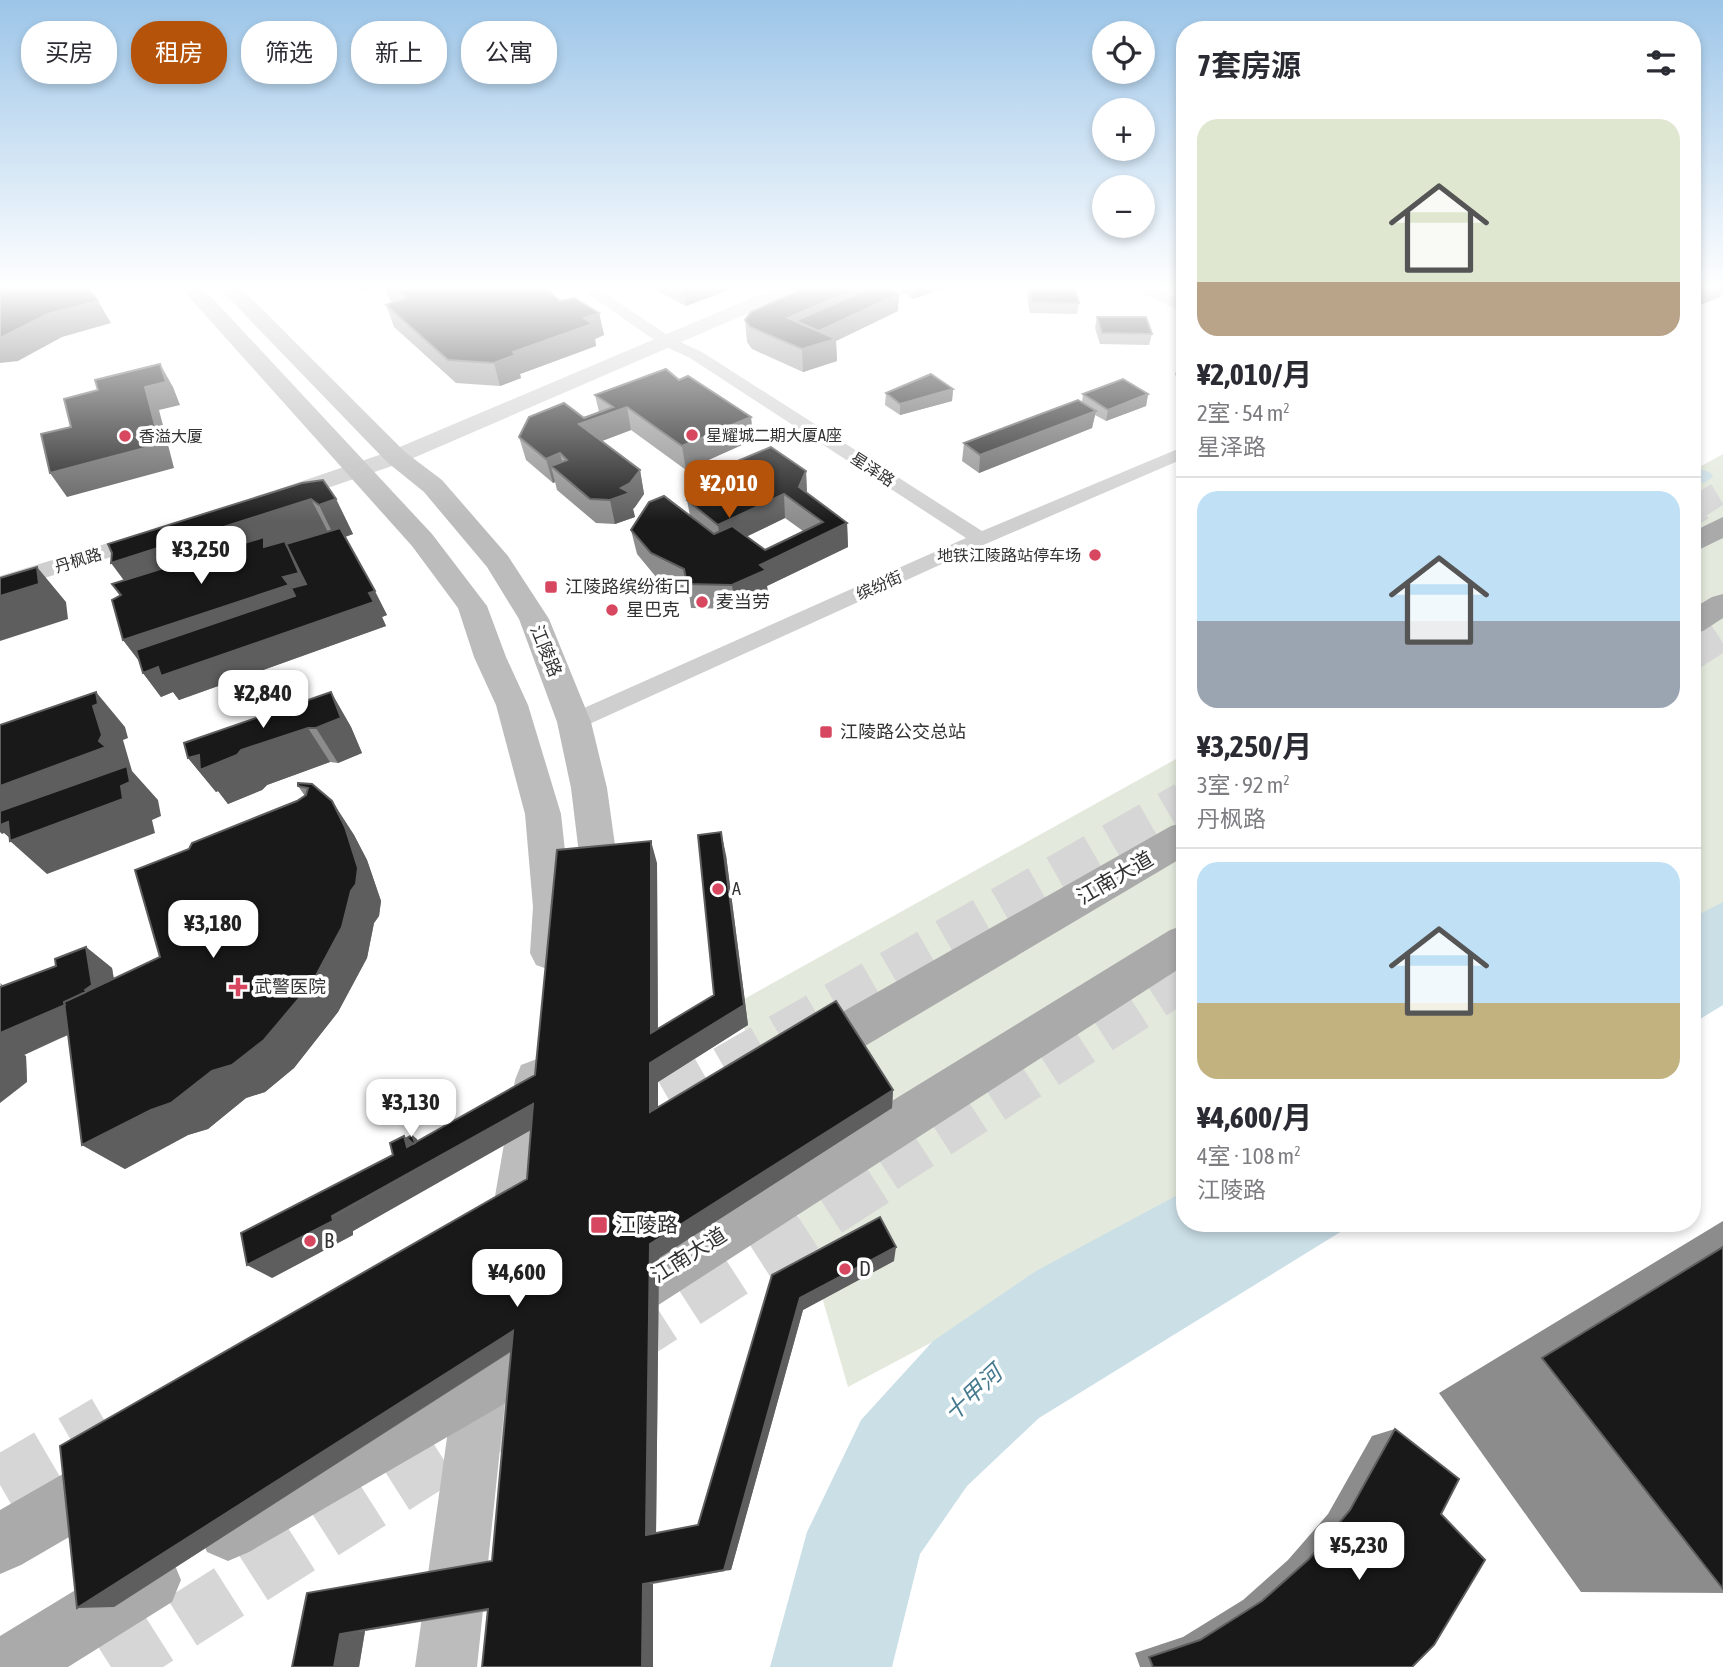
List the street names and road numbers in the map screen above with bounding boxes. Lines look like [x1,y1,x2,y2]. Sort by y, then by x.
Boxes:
street label: 星泽路 [848,448,898,490]
street label: 丹枫路 [52,544,104,576]
street label: 缤纷街 [853,567,905,603]
street label: 江陵路 [527,622,566,680]
street label: 江南大道 [1072,846,1157,909]
street label: 江南大道 [646,1222,730,1287]

